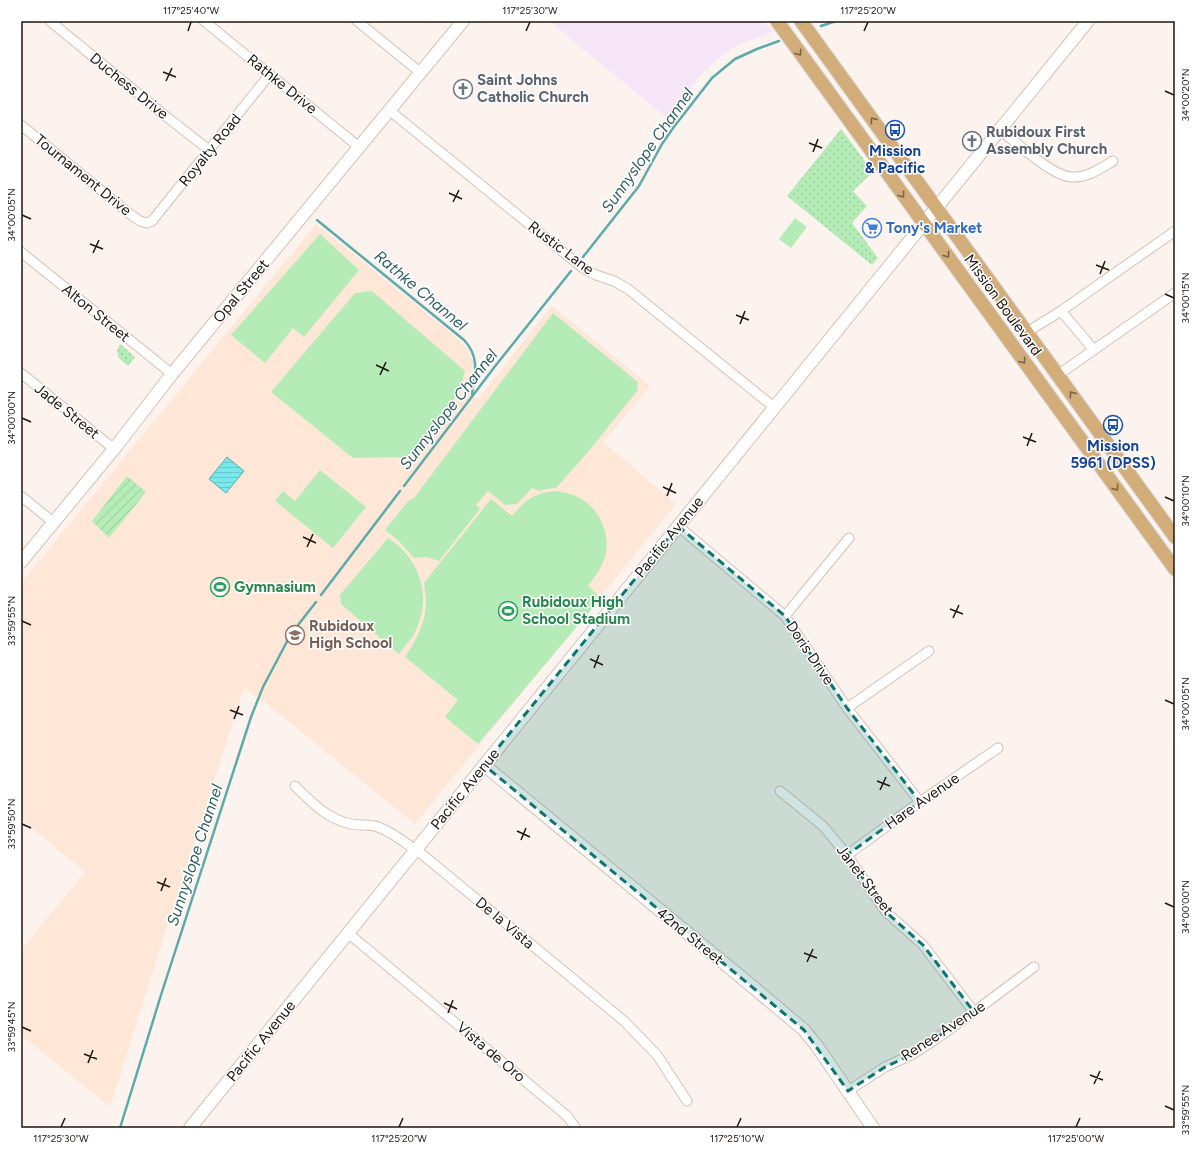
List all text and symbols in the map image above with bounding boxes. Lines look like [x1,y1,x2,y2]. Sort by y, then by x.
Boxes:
text: 117°25'40"W [163,4,219,17]
text: 117°25'30"W [502,4,558,17]
text: 117°25'20"W [840,4,896,17]
one-way arrow [795,48,802,55]
street label: Duchess Drive [86,49,172,123]
street label: Rathke Drive [243,50,321,118]
text: 34°00'20"N [1179,68,1192,122]
place label: Saint Johns Catholic Church [477,71,589,106]
church icon: Saint Johns Catholic Church [452,78,474,100]
water label: Sunnyslope Channel [597,84,698,216]
street label: Royalty Road [175,110,245,190]
one-way arrow [870,117,878,124]
bus stop icon: Mission & Pacific [884,119,906,141]
place label: Rubidoux First Assembly Church [986,123,1107,158]
church icon: Rubidoux First Assembly Church [961,130,983,152]
street label: Tournament Drive [31,131,135,219]
place label: Mission & Pacific [865,142,925,177]
text: 34°00'05"N [5,188,18,242]
one-way arrow [897,190,904,197]
street label: Rustic Lane [525,217,597,279]
supermarket icon: Tony's Market [861,217,883,239]
place label: Tony's Market [886,219,982,237]
water label: Rathke Channel [371,246,471,335]
one-way arrow [942,251,949,258]
street label: Mission Boulevard [960,251,1046,359]
street label: Opal Street [209,255,273,326]
text: 34°00'15"N [1179,273,1192,323]
street label: Alton Street [59,280,134,346]
water label: Sunnyslope Channel [396,345,502,473]
one-way arrow [1018,356,1025,363]
street label: Jade Street [31,379,103,443]
text: 34°00'00"N [5,391,18,445]
one-way arrow [1070,392,1077,399]
bus stop icon: Mission 5961 (DPSS) [1102,414,1124,436]
place label: Mission 5961 (DPSS) [1070,437,1156,472]
text: 34°00'10"N [1179,475,1192,527]
one-way arrow [1111,484,1118,491]
street label: Pacific Avenue [631,493,707,581]
sports icon: Gymnasium [209,576,231,598]
place label: Gymnasium [234,578,316,596]
place label: Rubidoux High School Stadium [522,593,630,628]
text: 33°59'55"N [5,596,18,646]
sports icon: Rubidoux High School Stadium [497,600,519,622]
place label: Rubidoux High School [309,617,392,652]
street label: Doris Drive [782,618,838,688]
school or university icon: Rubidoux High School [284,624,306,646]
text: 34°00'05"N [1179,677,1192,731]
street label: Pacific Avenue [427,745,503,833]
street label: Hare Avenue [881,769,963,833]
water label: Sunnyslope Channel [163,782,226,928]
text: 33°59'50"N [5,798,18,850]
street label: Janet Street [833,841,897,919]
text: 34°00'00"N [1179,880,1192,934]
street label: De la Vista [472,893,538,953]
street label: 42nd Street [653,904,727,969]
street label: Pacific Avenue [223,997,299,1085]
street label: Renee Avenue [898,997,988,1065]
text: 33°59'45"N [5,1002,18,1052]
street label: Vista de Oro [453,1018,529,1086]
text: 33°59'55"N [1179,1085,1192,1135]
text: 117°25'30"W [33,1132,89,1145]
text: 117°25'20"W [371,1132,427,1145]
text: 117°25'10"W [710,1132,764,1145]
text: 117°25'00"W [1048,1132,1105,1145]

